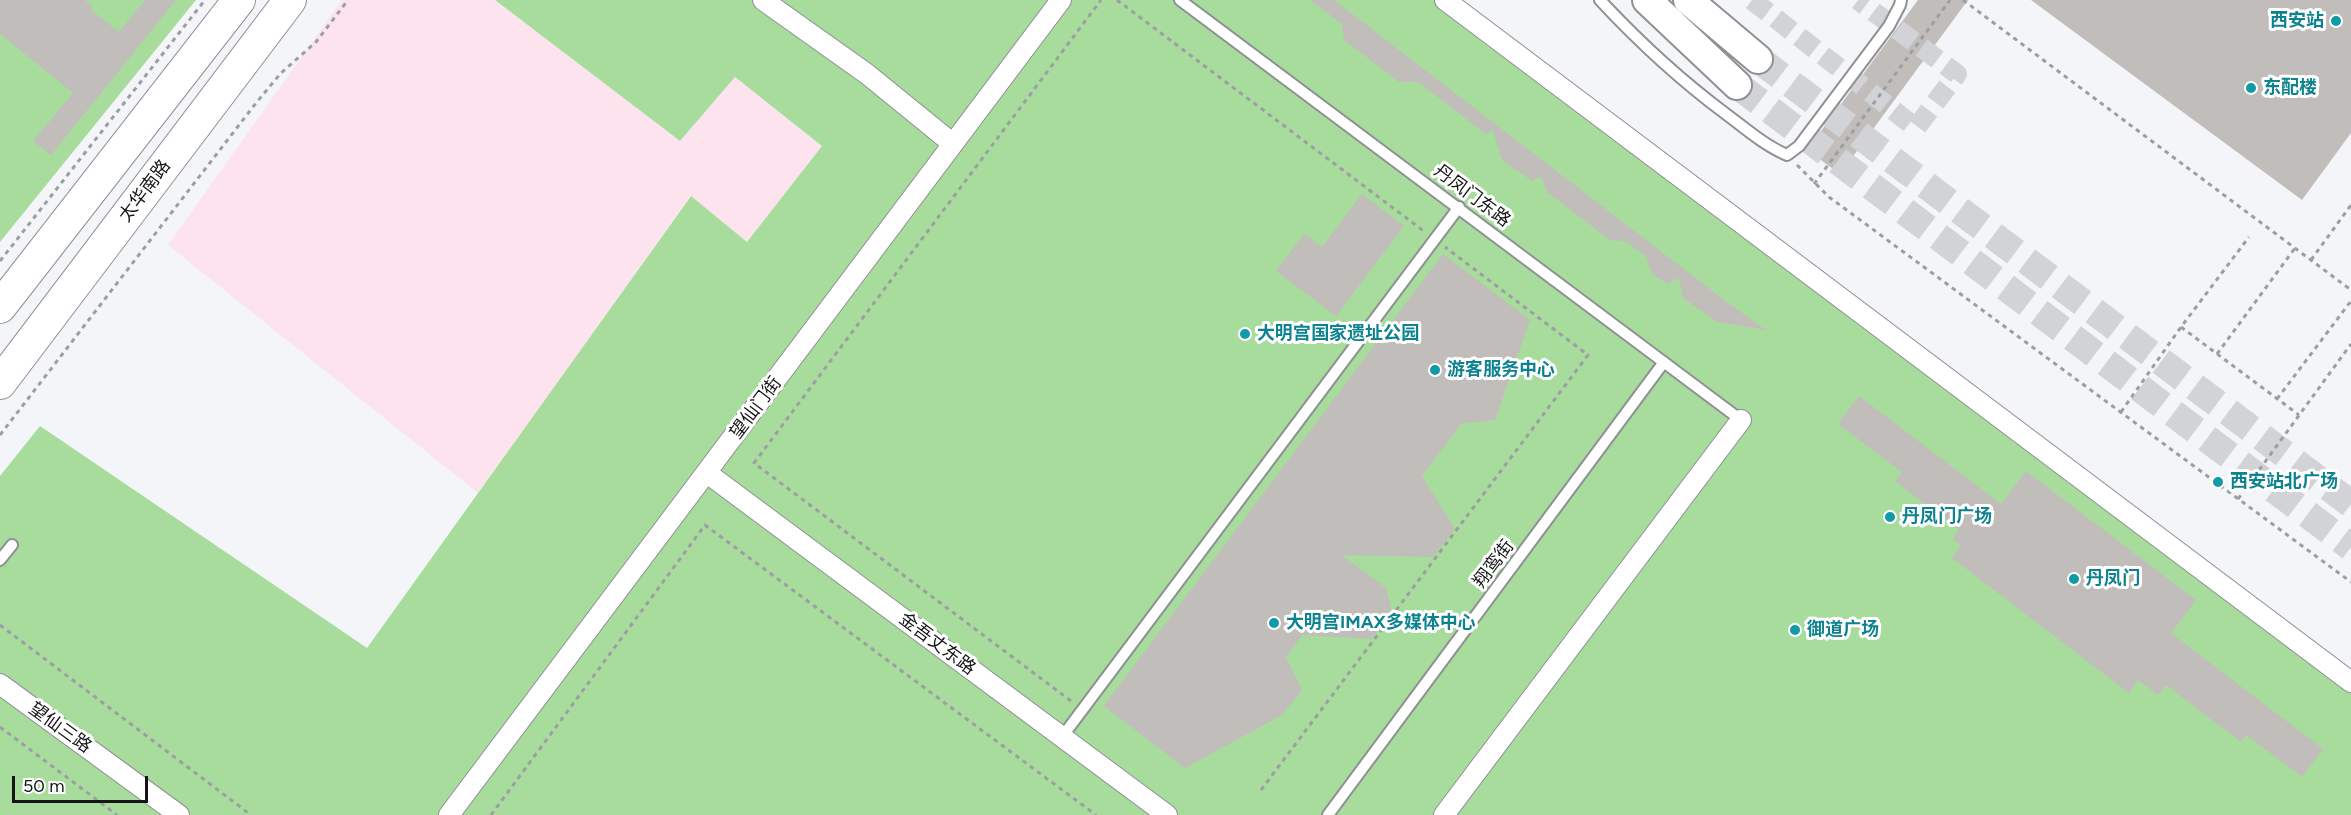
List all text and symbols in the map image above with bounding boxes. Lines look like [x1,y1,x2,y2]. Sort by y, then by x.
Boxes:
place label: 西安站 [2270,10,2324,32]
marker: 西安站 [2329,14,2343,28]
place label: 东配楼 [2263,77,2317,99]
marker: 东配楼 [2244,81,2258,95]
street label: 太华南路 [115,156,175,226]
street label: 丹凤门东路 [1430,160,1514,232]
place label: 大明宫国家遗址公园 [1257,323,1419,345]
marker: 大明宫国家遗址公园 [1238,327,1252,341]
place label: 游客服务中心 [1447,359,1555,381]
marker: 游客服务中心 [1428,363,1442,377]
street label: 望仙门街 [726,373,786,443]
place label: 西安站北广场 [2230,471,2338,493]
marker: 西安站北广场 [2211,475,2225,489]
place label: 丹凤门广场 [1902,506,1992,528]
marker: 丹凤门广场 [1883,510,1897,524]
street label: 翔鸾街 [1469,536,1519,592]
place label: 丹凤门 [2086,568,2140,590]
marker: 丹凤门 [2067,572,2081,586]
street label: 金吾丈东路 [895,608,979,680]
place label: 大明宫IMAX多媒体中心 [1286,612,1476,634]
marker: 大明宫IMAX多媒体中心 [1267,616,1281,630]
place label: 御道广场 [1807,619,1879,641]
marker: 御道广场 [1788,623,1802,637]
street label: 望仙三路 [25,698,95,758]
scale bar [15,764,152,802]
text: 50 m [23,775,65,797]

